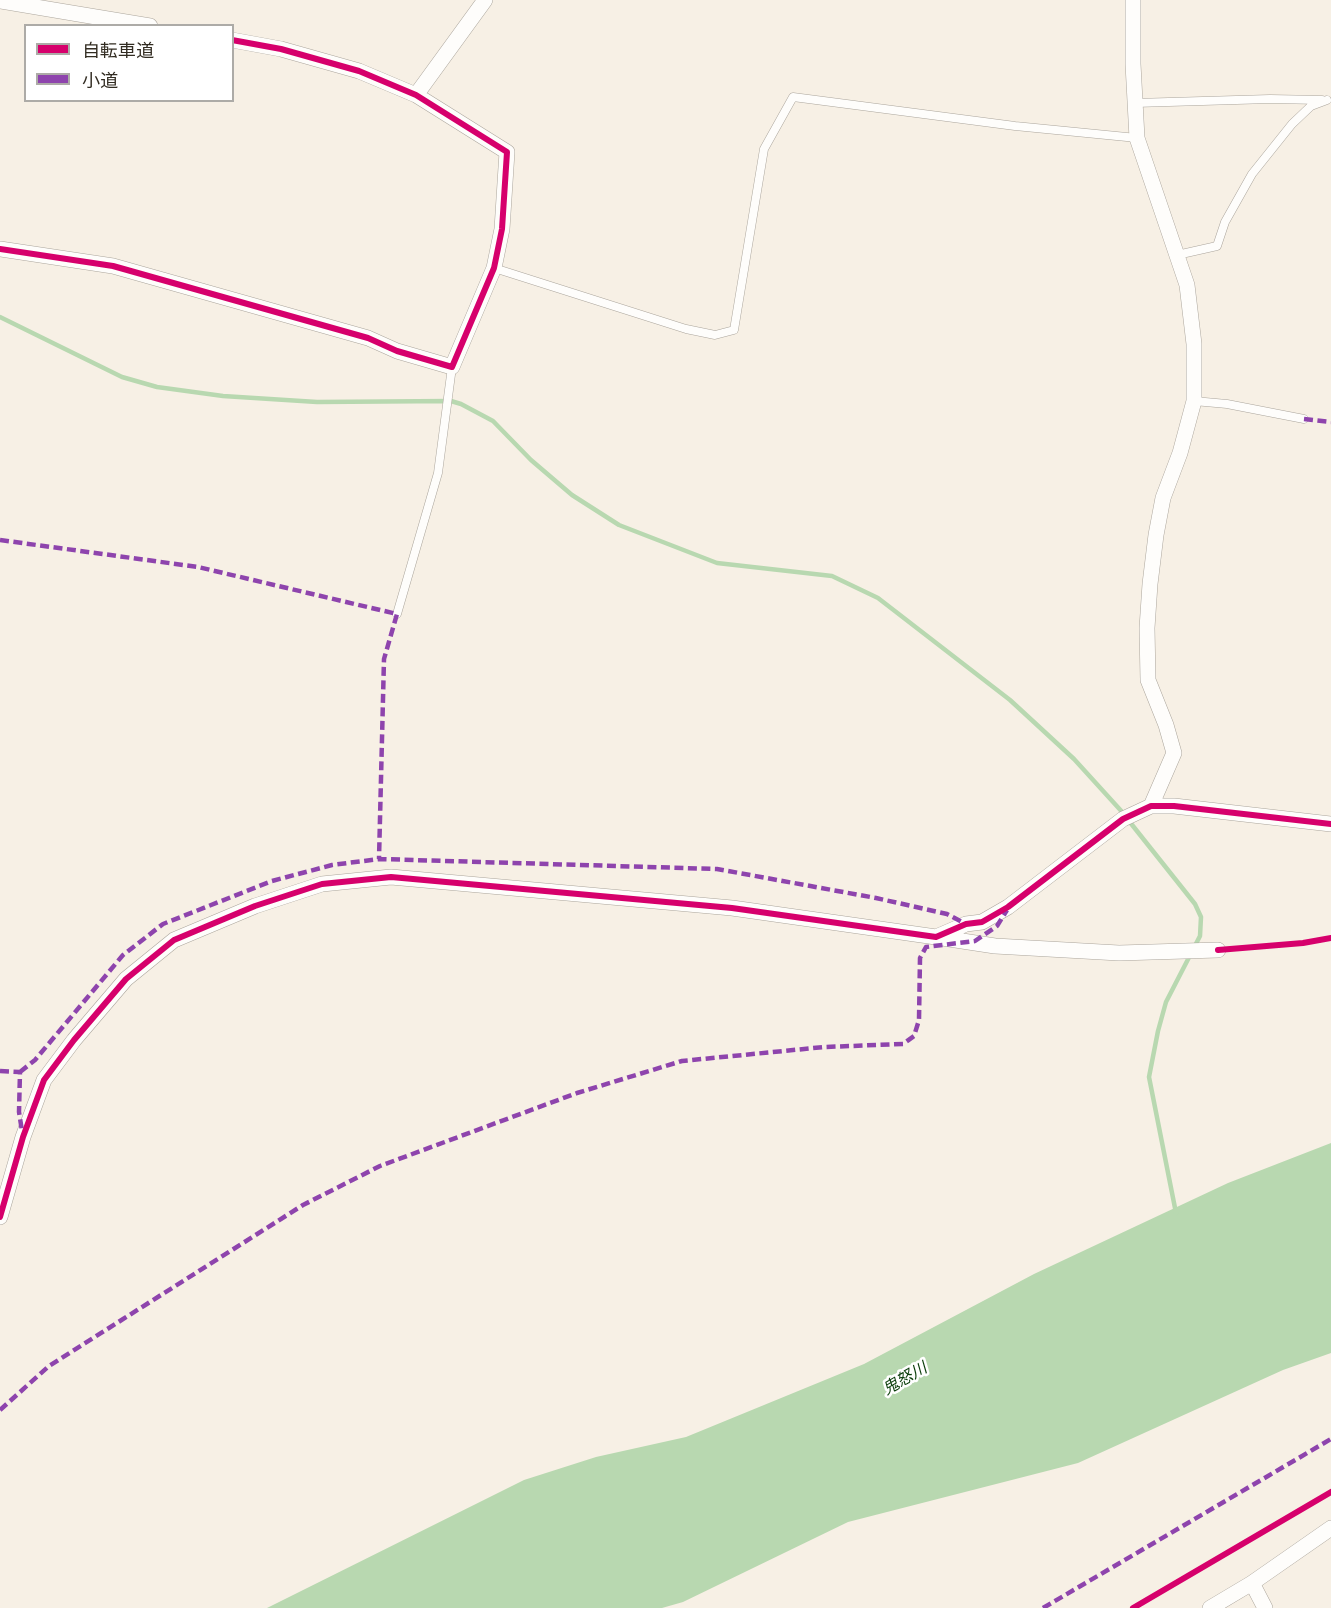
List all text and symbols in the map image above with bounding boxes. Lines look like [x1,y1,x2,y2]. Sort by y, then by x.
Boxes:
legend [24,24,234,102]
text: 自転車道 [82,39,154,62]
text: 小道 [82,69,118,92]
water label: 鬼怒川 [879,1359,931,1399]

